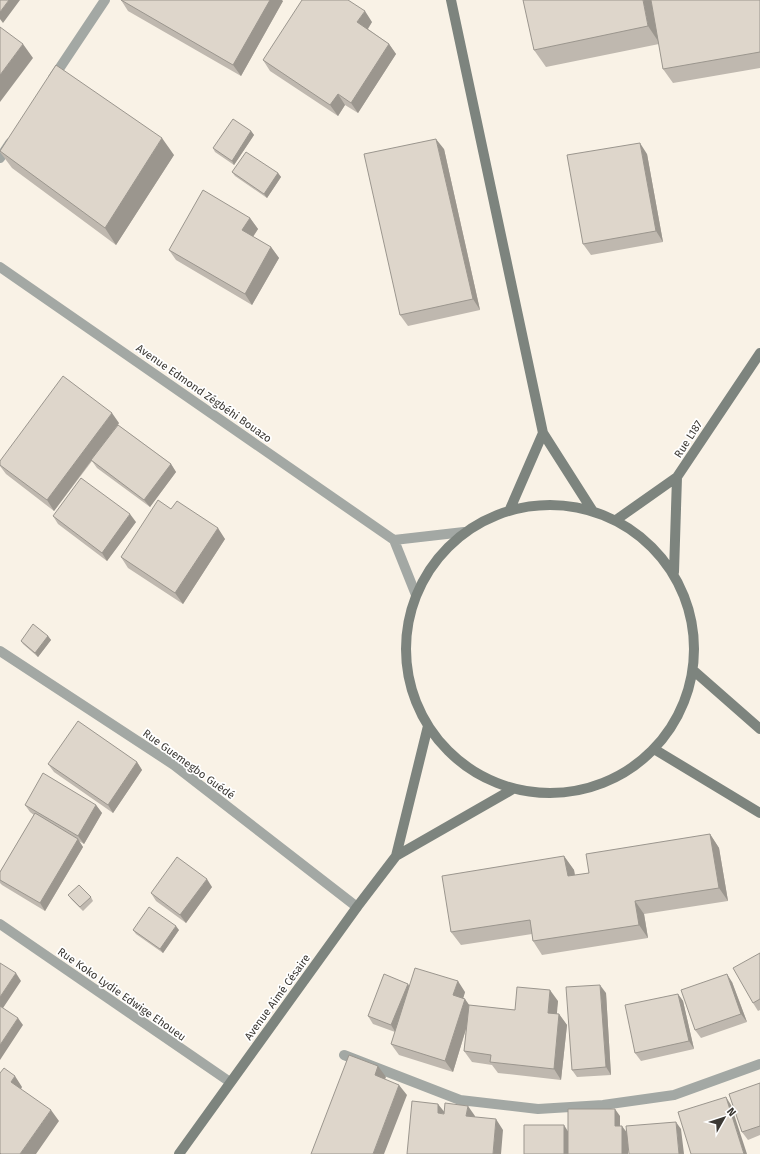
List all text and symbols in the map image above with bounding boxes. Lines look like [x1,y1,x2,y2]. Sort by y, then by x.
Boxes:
street label: Avenue Edmond Zégbéhi Bouazo [133,342,274,445]
street label: Rue L187 [672,418,705,460]
street label: Rue Guemegbo Guédé [140,727,237,802]
street label: Rue Koko Lydie Edwige Ehoueu [55,945,188,1044]
street label: Avenue Aimé Césaire [242,952,313,1043]
north arrow [704,1098,744,1138]
text: N [724,1105,739,1119]

